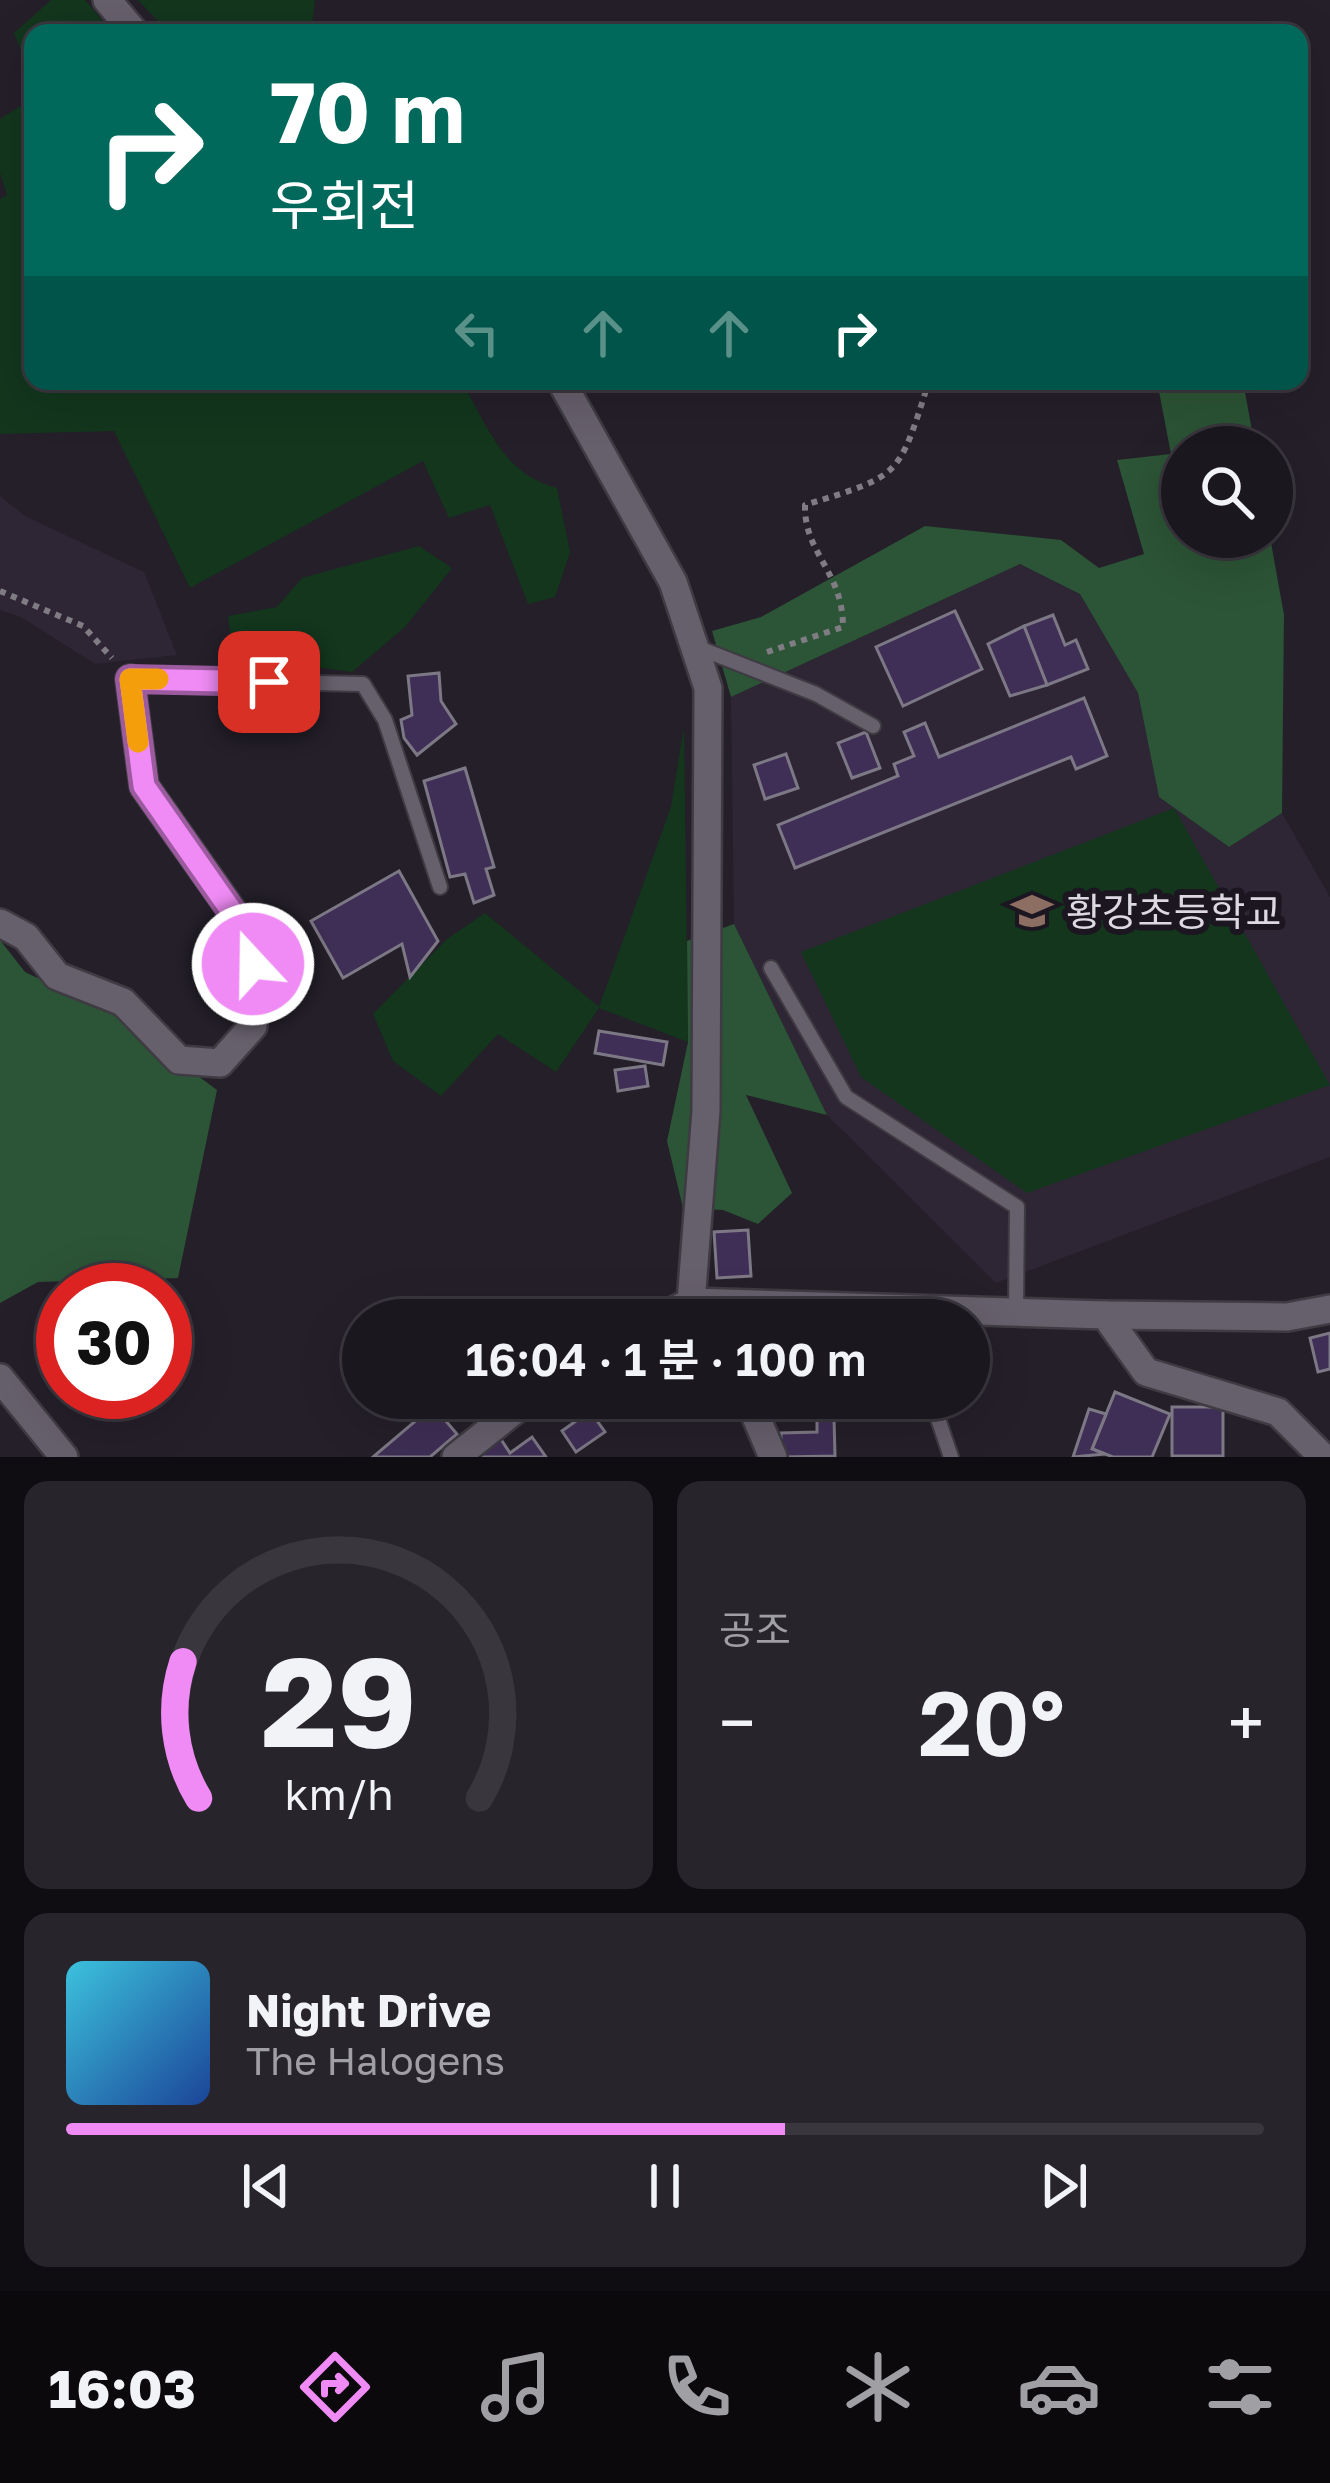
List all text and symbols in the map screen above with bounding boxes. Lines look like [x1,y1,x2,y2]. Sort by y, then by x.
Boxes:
text: 70 m [270,61,465,161]
icon: right [72,72,228,228]
text: 우회전 [270,172,419,237]
icon: left [444,300,510,366]
icon: ahead [570,300,636,366]
icon: ahead [696,300,762,366]
icon: right [822,300,888,366]
map controls [1161,426,1293,558]
button: search [1161,426,1293,558]
pin [218,631,320,733]
icon: arrive [236,649,302,715]
school or university icon: 황강초등학교 [1009,888,1055,934]
place label: 황강초등학교 [1066,888,1281,935]
position arrow [190,901,316,1027]
speed limit sign: 30 [36,1263,192,1419]
text: 16:04 · 1 분 · 100 m [466,1332,866,1386]
text: 공조 [719,1606,791,1653]
text: 29 [261,1625,416,1774]
text: 20° [918,1668,1065,1776]
text: − [719,1682,755,1762]
text: + [1228,1682,1264,1762]
text: km/h [284,1768,393,1819]
text: Night Drive [246,1983,491,2037]
text: The Halogens [246,2037,505,2084]
icon: previous [233,2153,299,2219]
icon: pause [632,2153,698,2219]
icon: next [1031,2153,1097,2219]
icon: directions [293,2345,377,2429]
icon: music [474,2345,558,2429]
icon: phone [655,2345,739,2429]
icon: climate [836,2345,920,2429]
icon: car [1017,2345,1101,2429]
icon: filters [1198,2345,1282,2429]
text: 16:03 [48,2355,196,2420]

